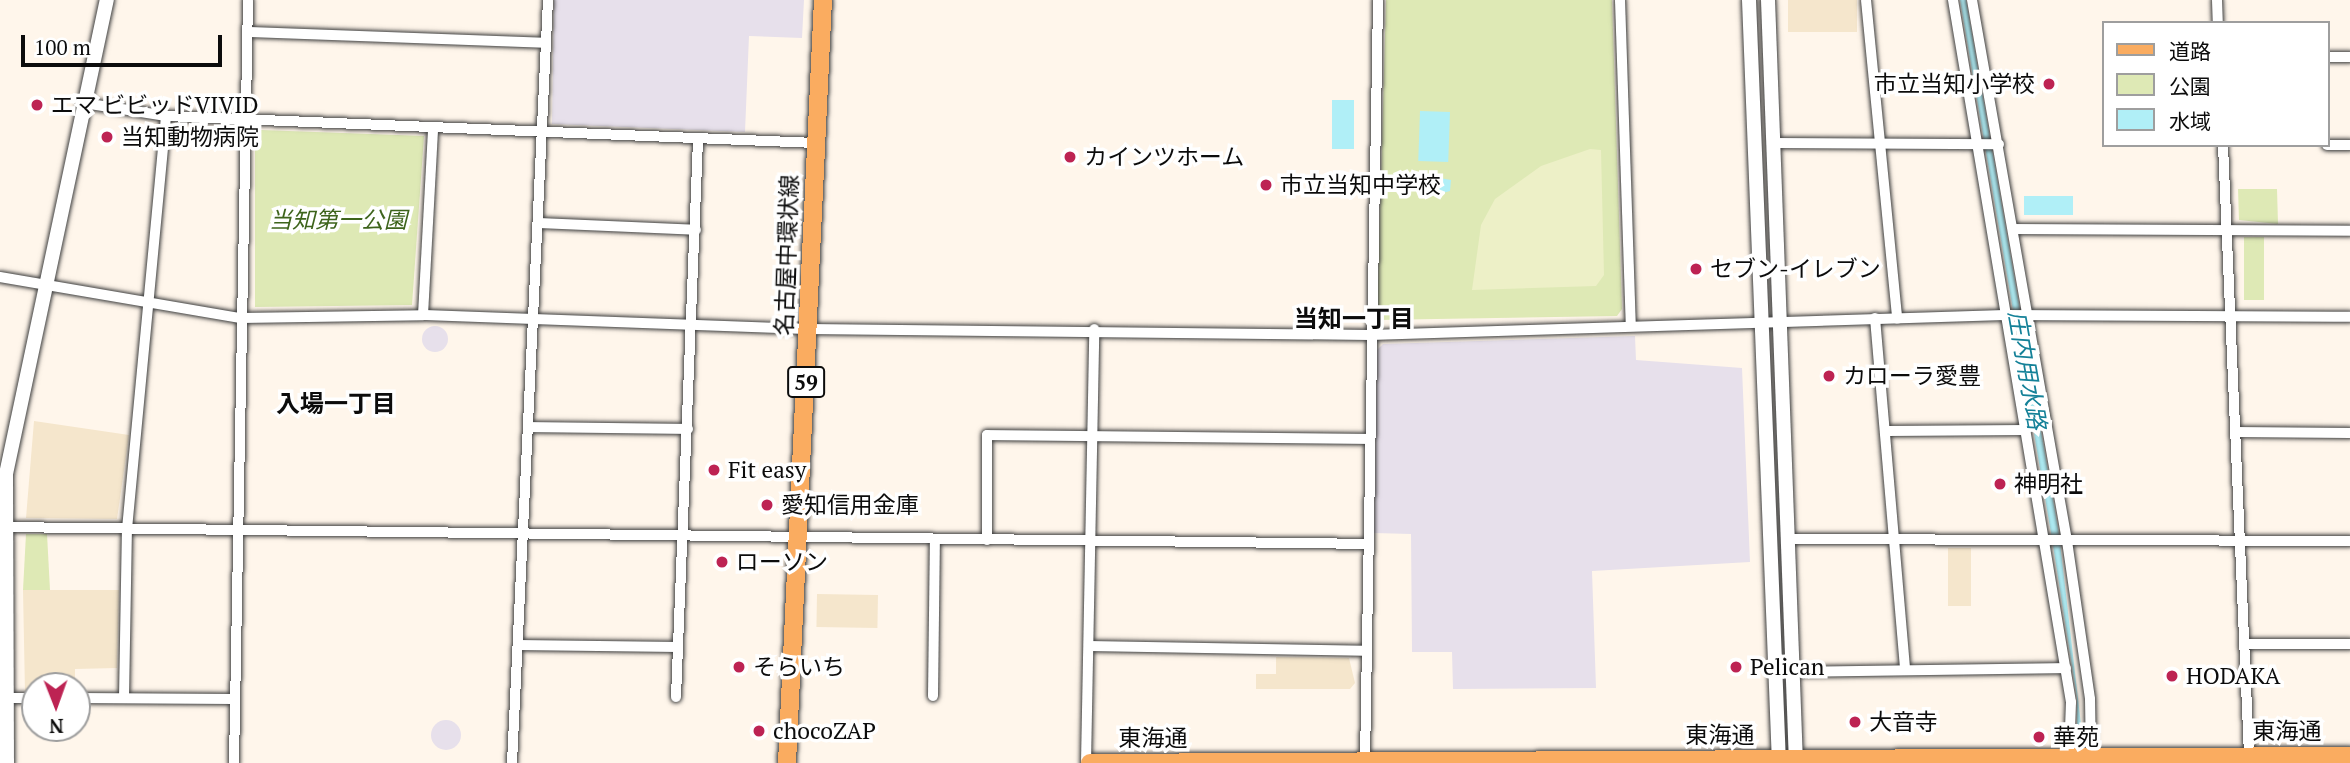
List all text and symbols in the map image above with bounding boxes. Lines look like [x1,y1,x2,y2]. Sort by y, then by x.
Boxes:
scale bar [24,21,226,65]
legend [2102,21,2329,147]
text: 100 m [34,33,91,61]
text: 道路 [2169,37,2211,65]
place label: 市立当知小学校 [1874,70,2035,98]
text: 公園 [2169,72,2211,100]
marker: 市立当知小学校 [2041,76,2057,92]
place label: エマ ビビッドVIVID [51,91,259,119]
marker: エマ ビビッドVIVID [29,97,45,113]
text: 水域 [2169,107,2211,135]
place label: 当知動物病院 [121,123,259,151]
marker: 当知動物病院 [99,129,115,145]
place label: カインツホーム [1084,143,1245,171]
marker: カインツホーム [1062,149,1078,165]
place label: 市立当知中学校 [1280,171,1441,199]
street label: 名古屋中環状線 [770,174,804,336]
marker: 市立当知中学校 [1258,177,1274,193]
park label: 当知第一公園 [269,206,407,234]
place label: セブン-イレブン [1710,255,1881,283]
marker: セブン-イレブン [1688,261,1704,277]
district label: 当知一丁目 [1294,305,1414,333]
water label: 庄内用水路 [2002,308,2052,432]
place label: カローラ愛豊 [1843,362,1981,390]
road number: 59 [787,364,825,400]
marker: カローラ愛豊 [1821,368,1837,384]
district label: 入場一丁目 [276,390,396,418]
place label: Fit easy [728,456,806,484]
marker: Fit easy [706,462,722,478]
place label: 神明社 [2014,470,2083,498]
marker: 神明社 [1992,476,2008,492]
place label: 愛知信用金庫 [781,491,919,519]
marker: 愛知信用金庫 [759,497,775,513]
place label: ローソン [736,548,828,576]
marker: ローソン [714,554,730,570]
place label: そらいち [753,653,845,681]
place label: Pelican [1750,653,1824,681]
marker: そらいち [731,659,747,675]
marker: Pelican [1728,659,1744,675]
place label: HODAKA [2186,662,2281,690]
marker: HODAKA [2164,668,2180,684]
north arrow [21,672,91,742]
place label: 大音寺 [1869,708,1938,736]
text: N [49,714,64,739]
marker: 大音寺 [1847,714,1863,730]
place label: chocoZAP [773,717,876,745]
street label: 東海通 [2253,717,2321,745]
street label: 東海通 [1686,721,1754,749]
marker: chocoZAP [751,723,767,739]
place label: 華苑 [2053,723,2099,751]
street label: 東海通 [1119,724,1187,752]
marker: 華苑 [2031,729,2047,745]

